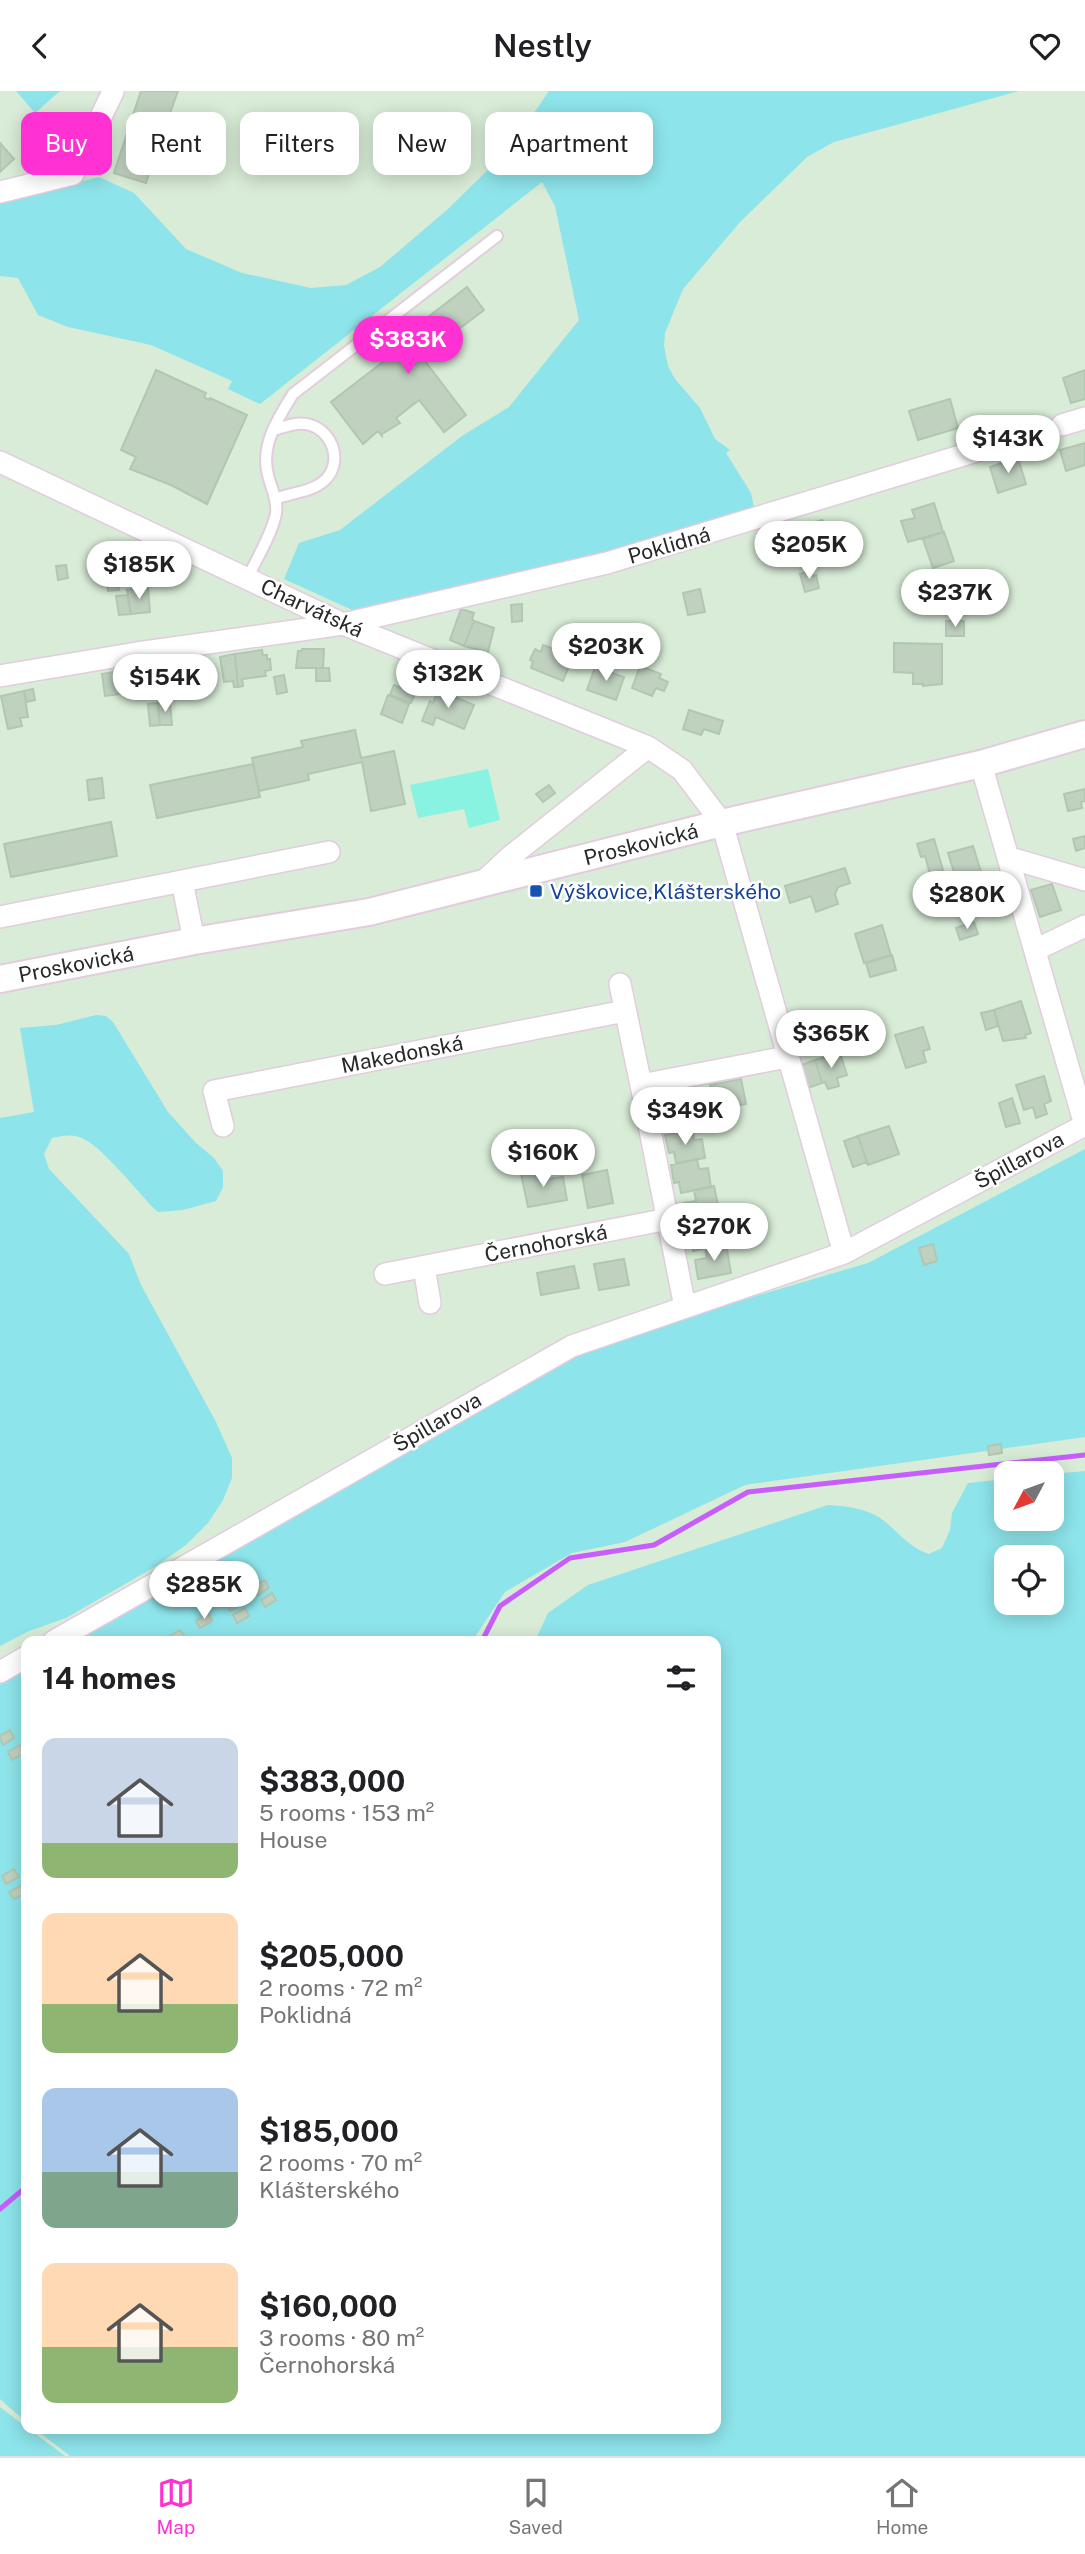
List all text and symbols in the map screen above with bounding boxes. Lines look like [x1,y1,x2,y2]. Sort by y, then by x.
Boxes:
icon: back [21,27,59,65]
text: Nestly [493,27,592,64]
icon: heart [1026,27,1064,65]
chip: Buy [21,112,112,175]
chip: Rent [126,112,226,175]
chip: Filters [240,112,359,175]
chip: New [373,112,471,175]
chip: Apartment [485,112,653,175]
pin: $383K [359,317,457,376]
text: $383K [369,325,447,352]
pin: $143K [959,415,1057,475]
text: $143K [972,424,1044,451]
street label: Poklidná [625,521,713,569]
pin: $205K [760,521,858,581]
text: $205K [770,530,848,557]
pin: $185K [90,541,188,601]
text: $185K [103,550,175,577]
pin: $237K [906,569,1004,629]
street label: Charvátská [257,573,367,643]
text: $237K [917,578,993,605]
pin: $203K [557,623,655,683]
text: $203K [568,632,644,659]
pin: $132K [399,651,497,710]
pin: $154K [116,655,214,714]
text: $132K [412,659,484,686]
text: $154K [129,663,201,690]
street label: Proskovická [581,818,701,870]
pin: $280K [918,871,1016,931]
place label: Výškovice,Klášterského [550,879,781,904]
text: $280K [929,880,1005,907]
marker: Výškovice,Klášterského [528,883,544,899]
street label: Proskovická [16,941,136,987]
pin: $365K [782,1011,880,1070]
text: $365K [792,1019,870,1046]
street label: Makedonská [339,1030,465,1078]
pin: $349K [636,1087,734,1147]
text: $349K [646,1096,724,1123]
street label: Špillarova [970,1126,1068,1194]
pin: $160K [494,1129,592,1189]
text: $160K [507,1138,579,1165]
pin: $270K [665,1203,763,1263]
text: $270K [676,1212,752,1239]
street label: Černohorská [483,1219,609,1267]
street label: Špillarova [389,1387,485,1457]
north arrow [994,1461,1064,1531]
map controls [994,1461,1064,1615]
button: locate [994,1545,1064,1615]
pin: $285K [155,1561,253,1621]
text: $285K [165,1570,243,1597]
icon: filters [662,1659,700,1697]
text: 14 homes [42,1660,176,1696]
text: $383,000 [259,1763,405,1799]
icon: home [98,1766,182,1850]
text: 5 rooms · 153 m² [259,1799,434,1826]
text: House [259,1826,327,1853]
text: $205,000 [259,1938,404,1974]
icon: home [98,1941,182,2025]
text: 2 rooms · 72 m² [259,1974,422,2001]
text: Poklidná [259,2001,352,2028]
text: $185,000 [259,2113,399,2149]
icon: home [98,2116,182,2200]
text: 2 rooms · 70 m² [259,2149,422,2176]
text: Klášterského [259,2176,399,2203]
text: $160,000 [259,2288,397,2324]
icon: home [98,2291,182,2375]
text: 3 rooms · 80 m² [259,2324,424,2351]
text: Černohorská [259,2351,395,2378]
tab: Map [157,2474,195,2538]
tab: Saved [508,2474,563,2538]
tab: Home [876,2474,928,2538]

